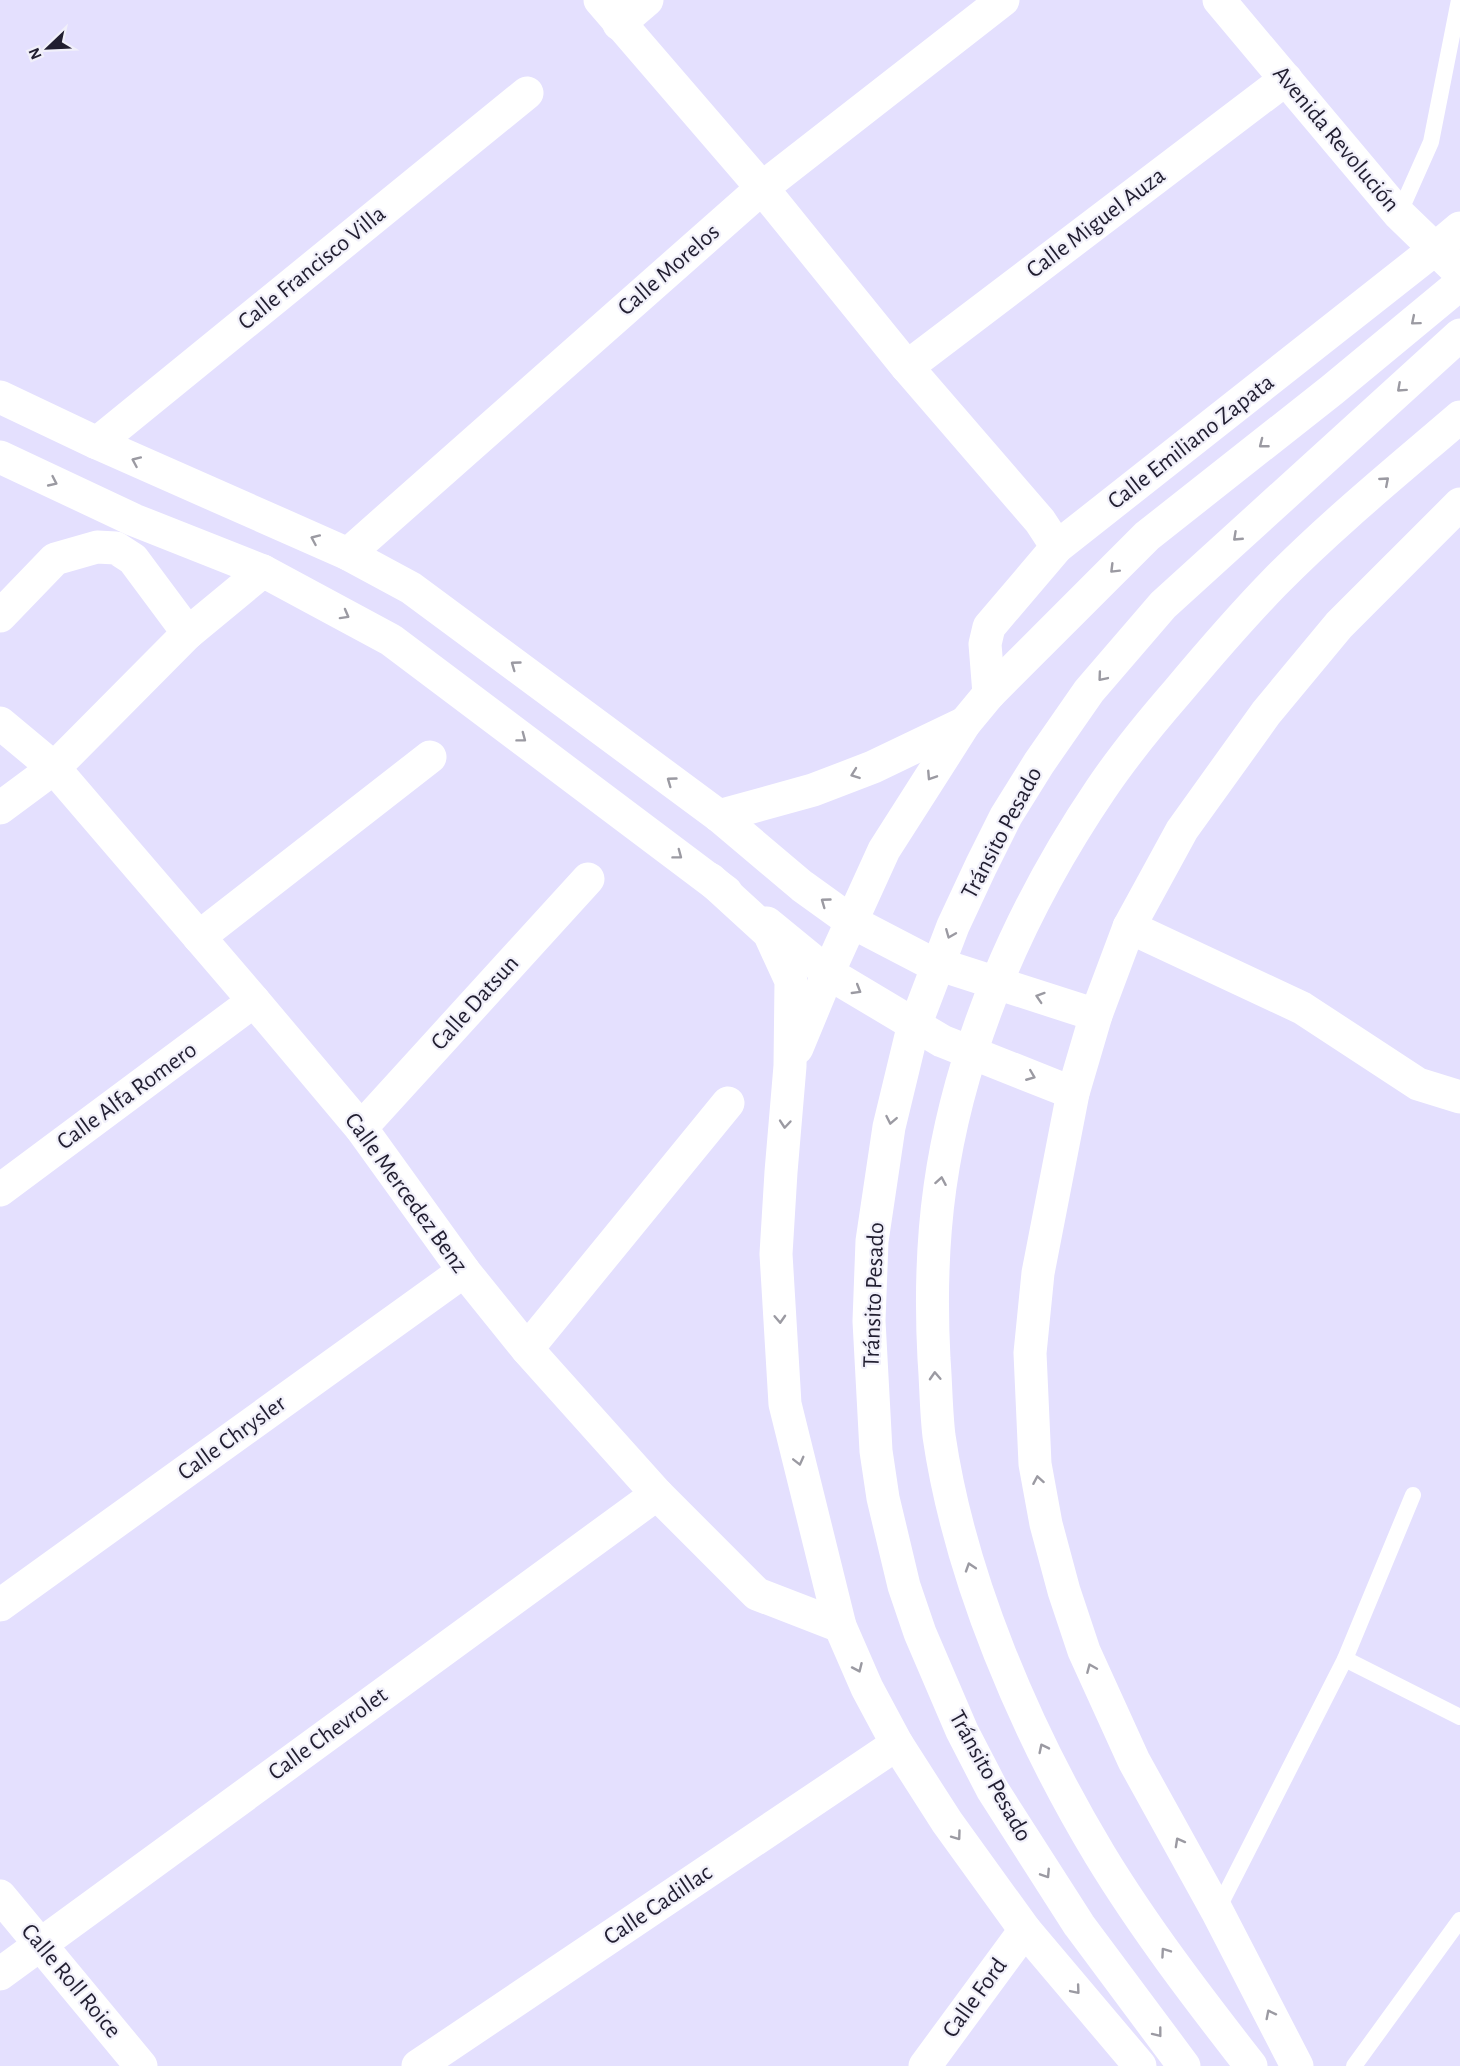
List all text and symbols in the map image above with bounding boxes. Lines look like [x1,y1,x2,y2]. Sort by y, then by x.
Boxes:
north arrow [18,18,78,78]
text: N [26,45,45,62]
street label: Avenida Revolución [1268,61,1404,217]
street label: Calle Miguel Auza [1022,163,1170,283]
street label: Calle Francisco Villa [234,201,390,335]
street label: Calle Morelos [614,220,724,320]
one-way arrow [1411,314,1422,325]
street label: Calle Emiliano Zapata [1104,370,1278,514]
one-way arrow [1397,381,1408,392]
one-way arrow [1259,436,1270,447]
one-way arrow [132,456,143,468]
one-way arrow [46,474,57,486]
one-way arrow [1379,477,1389,488]
one-way arrow [1233,530,1243,541]
one-way arrow [310,535,321,547]
one-way arrow [1110,562,1121,572]
one-way arrow [339,608,349,619]
one-way arrow [510,661,521,672]
one-way arrow [1098,670,1109,681]
one-way arrow [515,731,526,742]
street label: Tránsito Pesado [957,763,1047,903]
one-way arrow [850,767,861,780]
one-way arrow [927,770,938,781]
one-way arrow [667,777,678,788]
one-way arrow [671,848,682,859]
one-way arrow [821,899,832,910]
one-way arrow [945,928,957,939]
street label: Calle Datsun [427,951,523,1055]
one-way arrow [851,983,861,995]
one-way arrow [1035,992,1046,1005]
street label: Calle Alfa Romero [53,1037,201,1155]
one-way arrow [1026,1069,1036,1082]
street label: Calle Mercedez Benz [340,1109,472,1278]
one-way arrow [885,1114,898,1124]
one-way arrow [779,1120,792,1129]
one-way arrow [934,1177,947,1187]
street label: Tránsito Pesado [859,1222,889,1368]
one-way arrow [774,1314,787,1323]
one-way arrow [929,1371,942,1380]
street label: Calle Chrysler [174,1391,291,1485]
one-way arrow [792,1456,805,1466]
one-way arrow [1032,1476,1045,1486]
one-way arrow [965,1562,977,1573]
one-way arrow [851,1662,863,1673]
one-way arrow [1086,1663,1098,1674]
street label: Calle Chevrolet [264,1683,392,1785]
street label: Tránsito Pesado [944,1707,1036,1845]
one-way arrow [1039,1743,1050,1754]
one-way arrow [950,1830,961,1841]
one-way arrow [1175,1837,1186,1848]
street label: Calle Cadillac [600,1860,716,1950]
one-way arrow [1038,1868,1050,1878]
street label: Calle Roll Roice [17,1919,125,2043]
one-way arrow [1161,1948,1172,1959]
street label: Calle Ford [938,1954,1012,2042]
one-way arrow [1069,1983,1080,1994]
one-way arrow [1266,2010,1277,2020]
one-way arrow [1151,2026,1162,2037]

